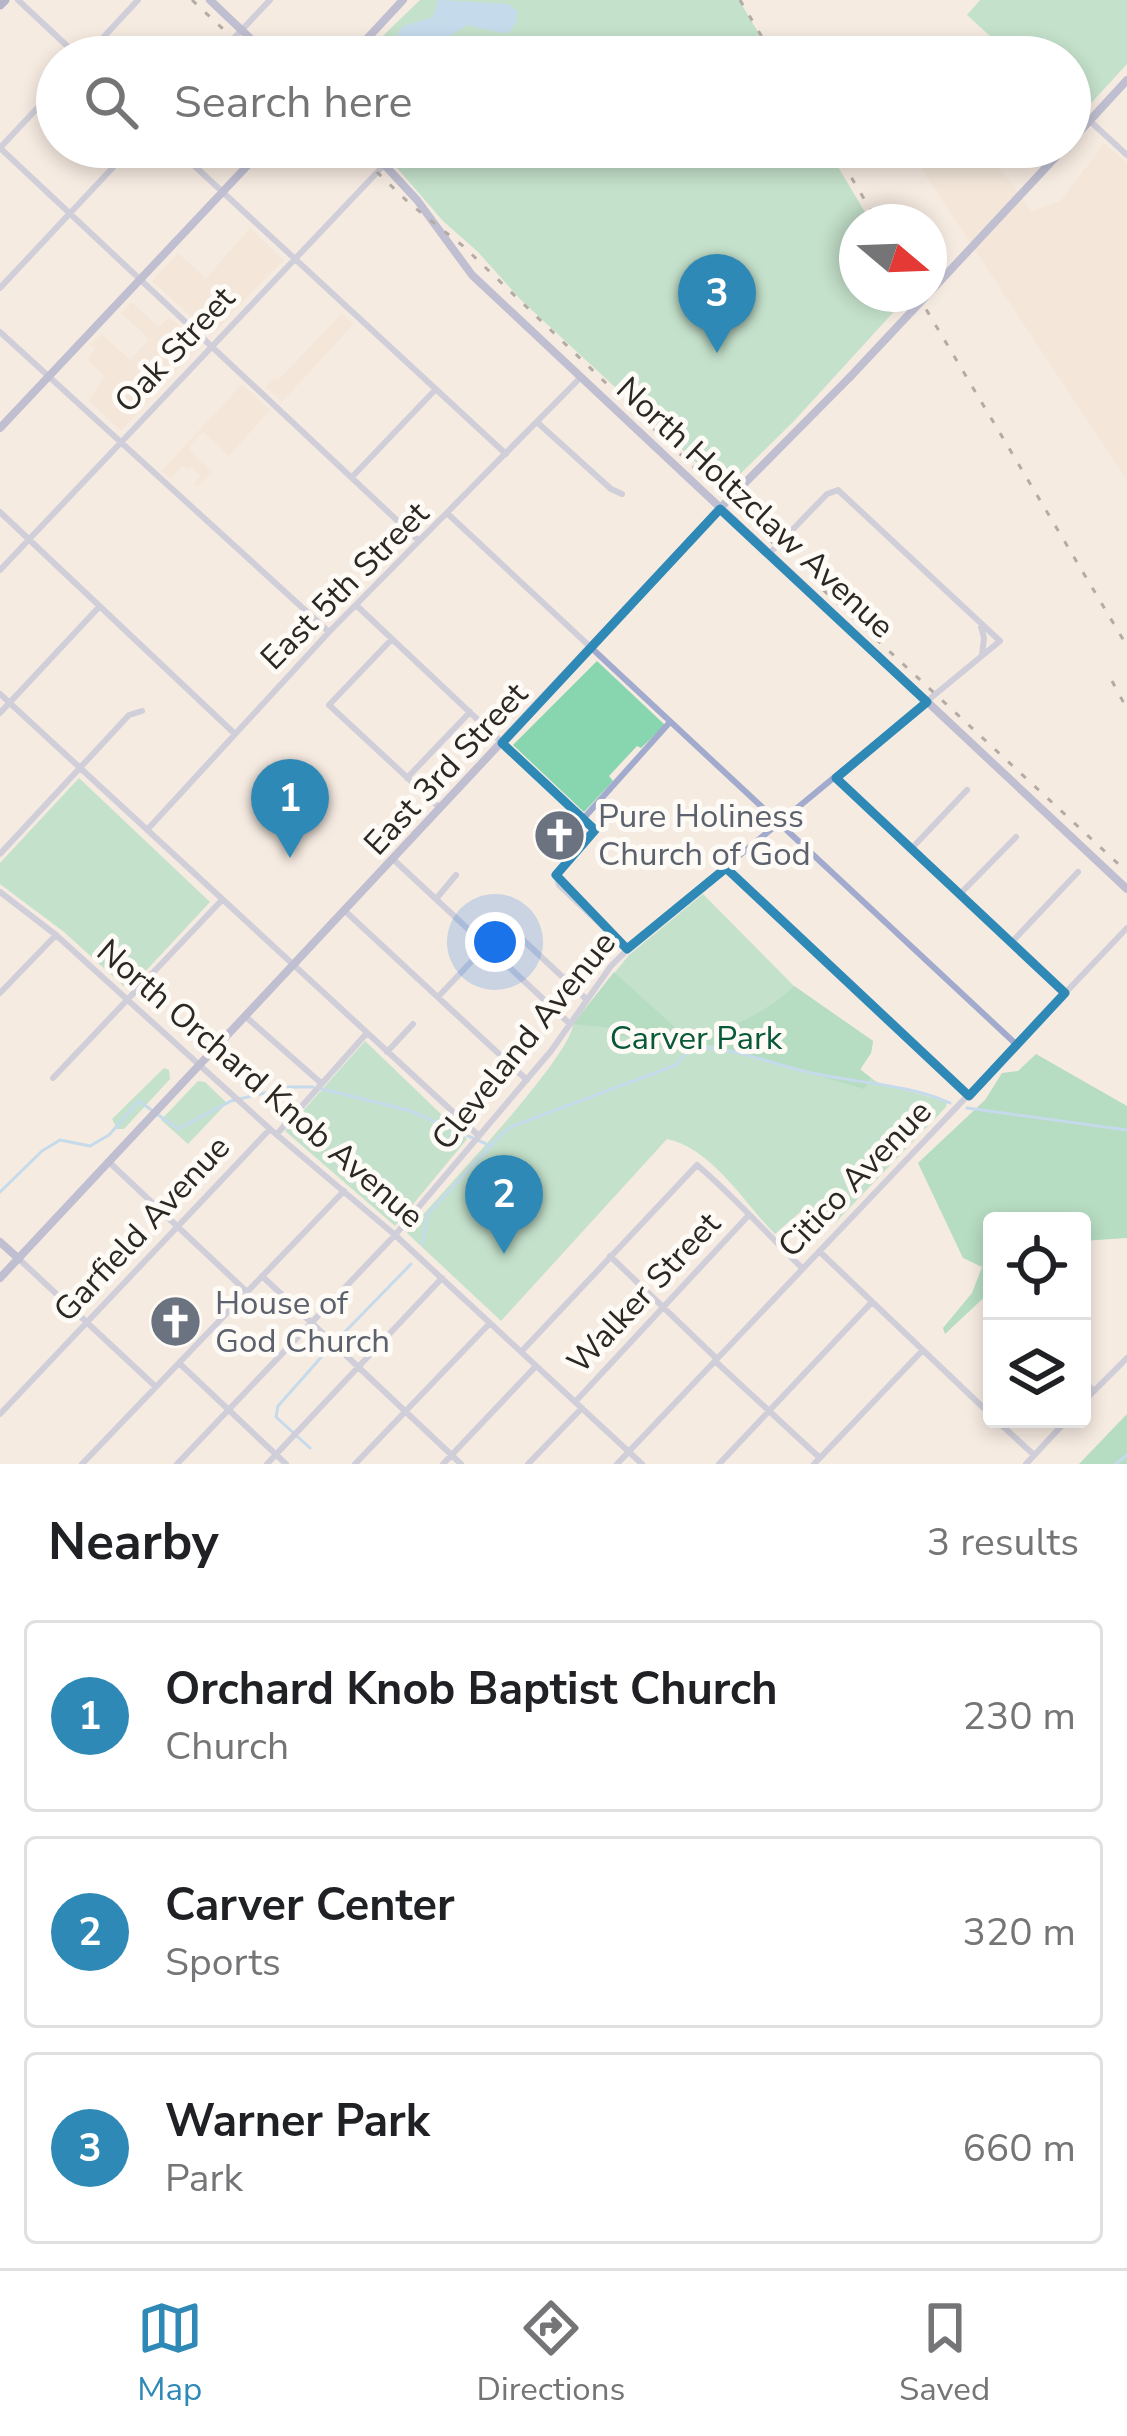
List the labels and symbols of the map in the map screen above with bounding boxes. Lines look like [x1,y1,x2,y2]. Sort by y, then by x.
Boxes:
north arrow [839,204,947,312]
pin: 3 [678,254,756,353]
street label: Oak Street [105,277,246,423]
street label: North Holtzclaw Avenue [606,367,904,649]
street label: East 5th Street [251,492,439,680]
street label: East 3rd Street [354,672,538,865]
pin: 1 [251,759,329,858]
place label: Pure Holiness Church of God [598,794,811,877]
church icon: Pure Holiness Church of God [531,807,587,863]
your location [465,912,525,972]
street label: Cleveland Avenue [422,922,626,1160]
street label: North Orchard Knob Avenue [87,929,433,1239]
park label: Carver Park [610,1016,783,1061]
street label: Citico Avenue [768,1090,942,1268]
street label: Garfield Avenue [44,1126,240,1332]
pin: 2 [465,1155,543,1254]
street label: Walker Street [557,1202,731,1384]
place label: House of God Church [215,1281,390,1364]
church icon: House of God Church [148,1294,204,1350]

